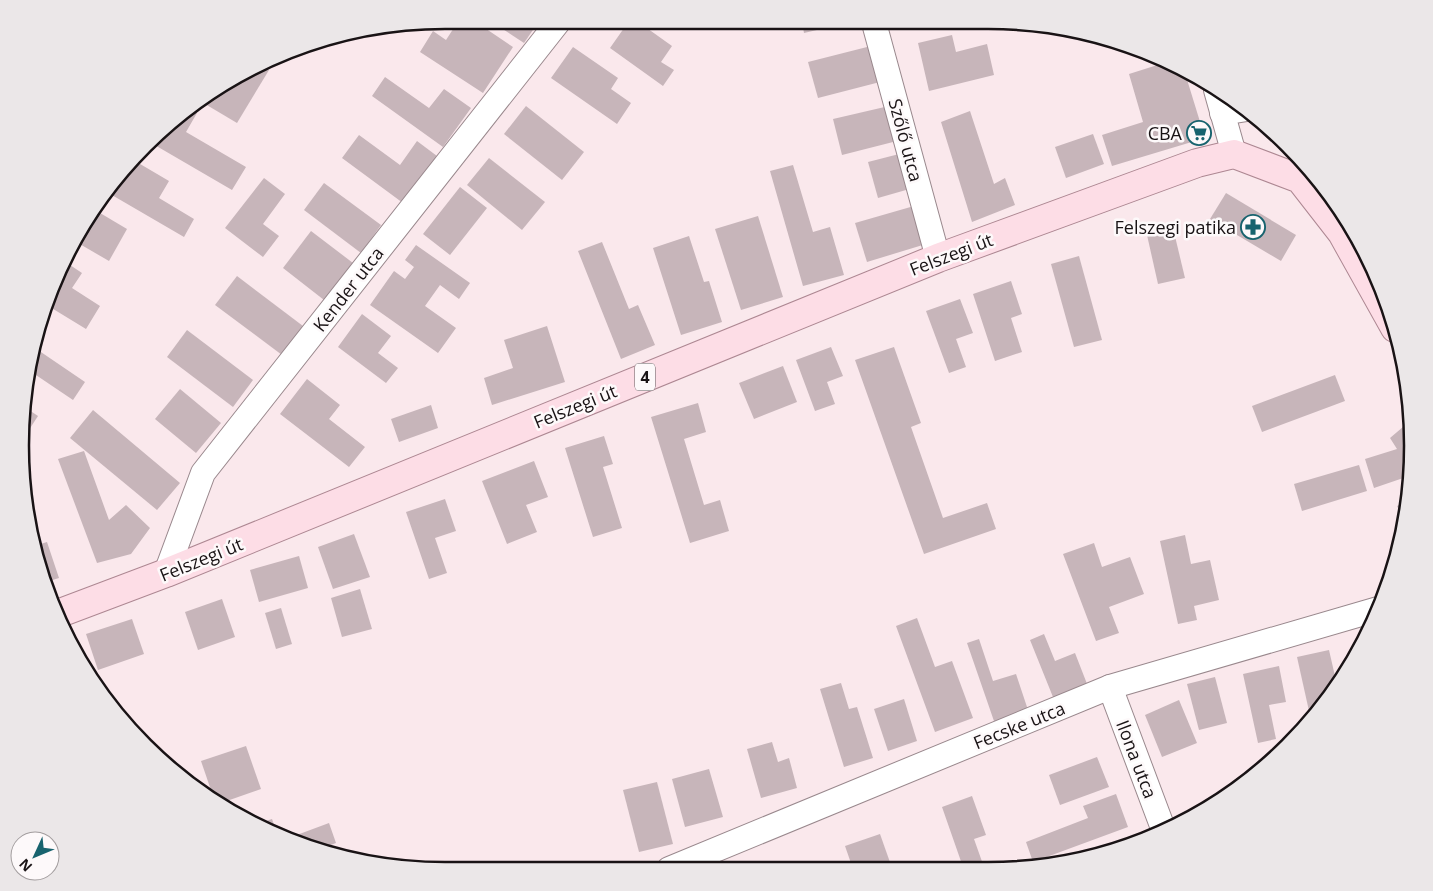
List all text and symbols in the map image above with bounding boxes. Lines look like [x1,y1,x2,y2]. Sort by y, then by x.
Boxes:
street label: Szőlő utca [883,96,929,184]
supermarket icon: CBA [1186,120,1212,146]
place label: CBA [1148,121,1183,145]
pharmacy icon: Felszegi patika [1240,214,1266,240]
place label: Felszegi patika [1115,215,1236,239]
street label: Felszegi út [906,227,996,281]
street label: Kender utca [307,242,389,336]
road number: 4 [635,364,655,391]
street label: Felszegi út [530,378,620,434]
street label: Felszegi út [156,531,246,587]
street label: Fecske utca [970,696,1068,754]
street label: Ilona utca [1111,716,1163,802]
north arrow [10,831,60,881]
text: N [14,855,36,876]

